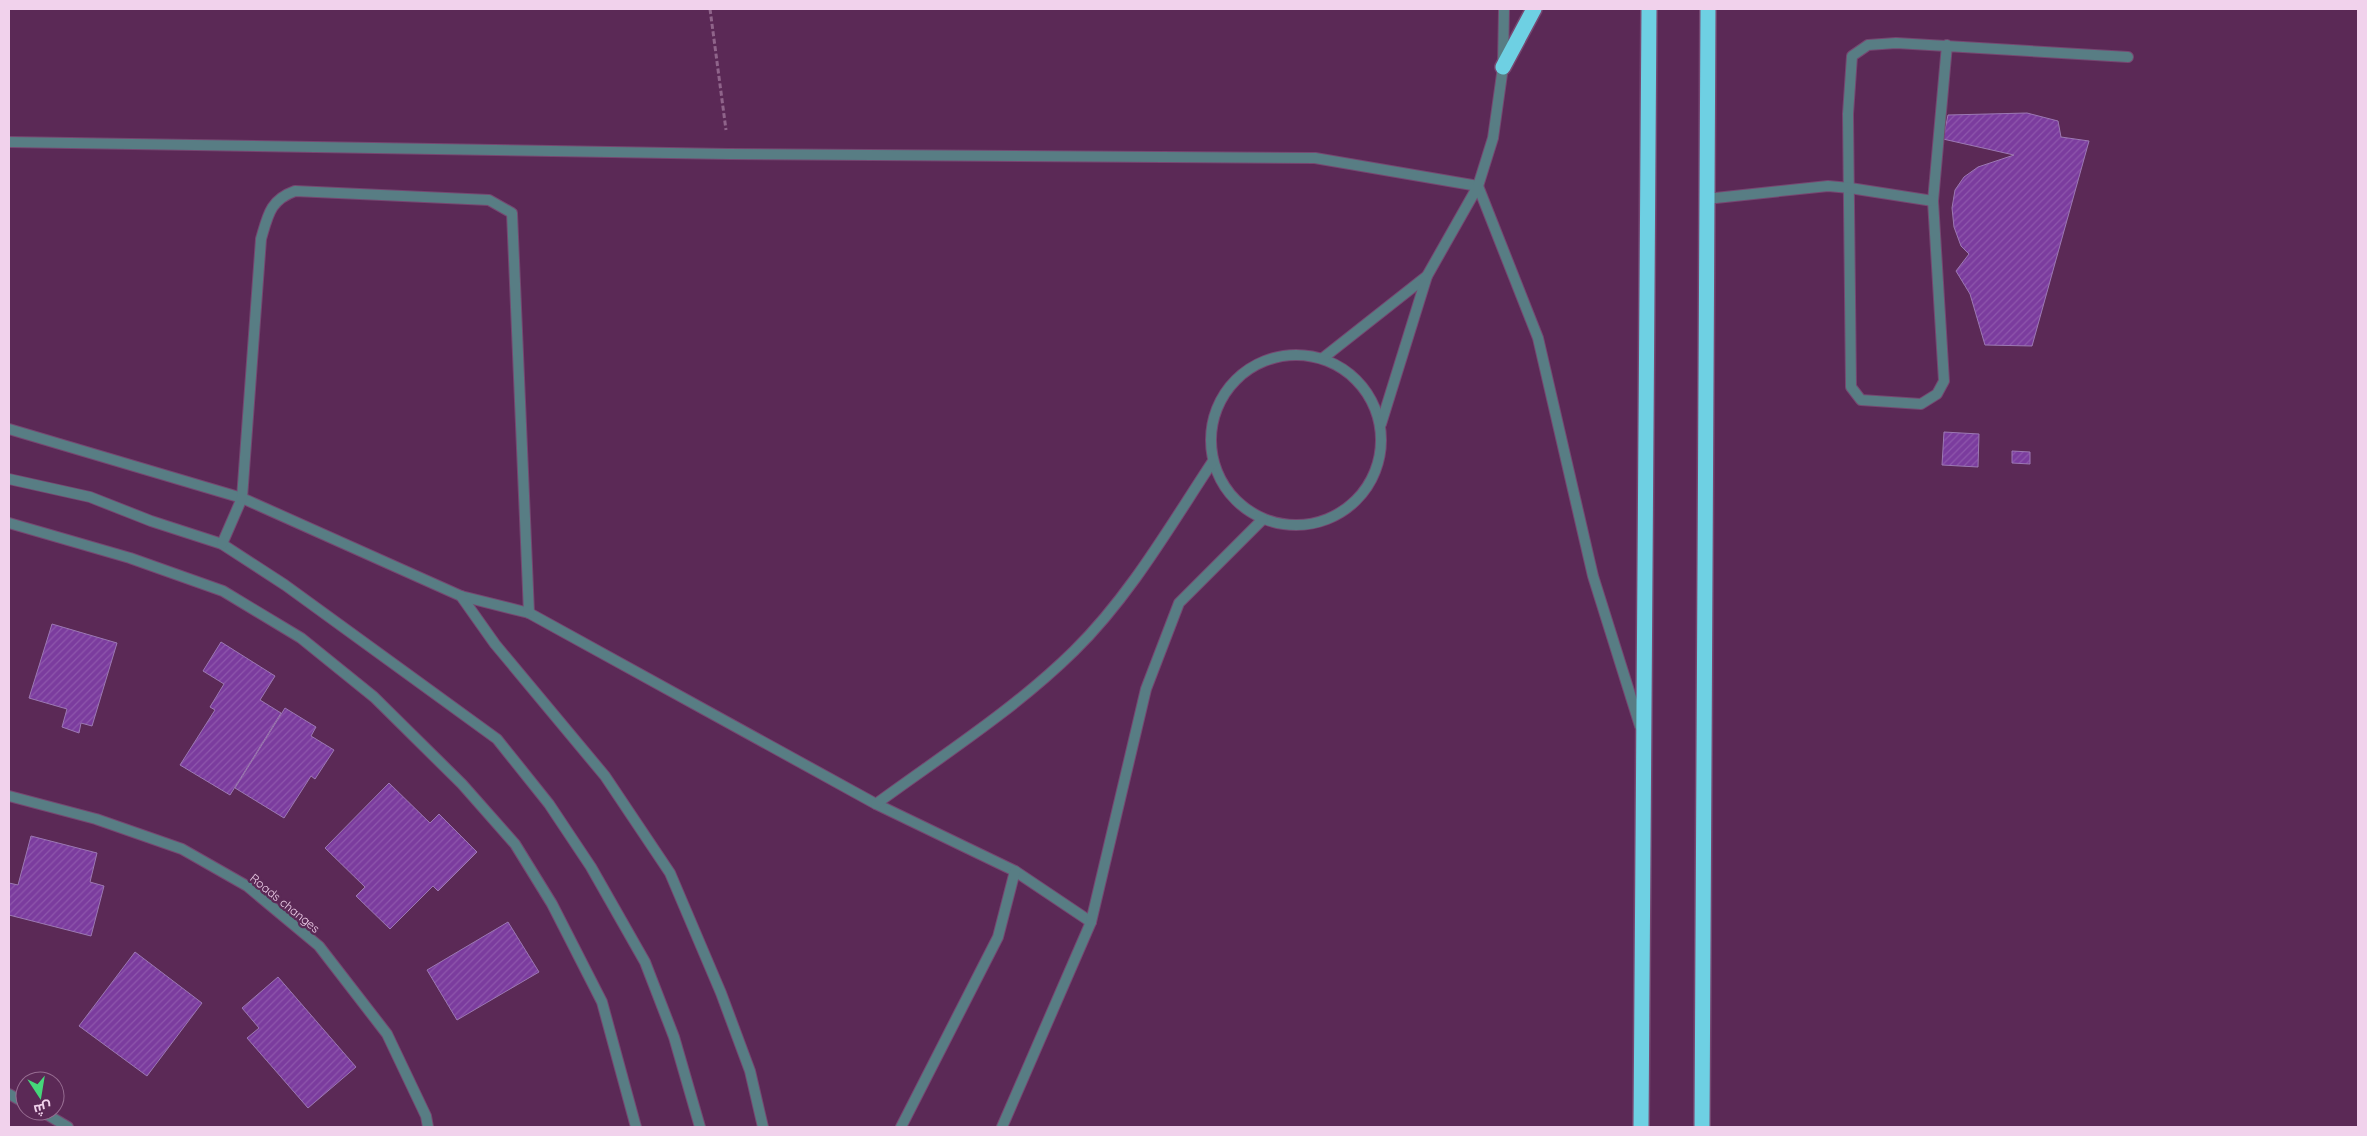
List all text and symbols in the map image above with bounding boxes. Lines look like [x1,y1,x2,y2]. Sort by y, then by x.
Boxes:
street label: Roads changes [247,870,323,936]
north arrow [15,1071,65,1121]
text: ش [32,1098,53,1119]

